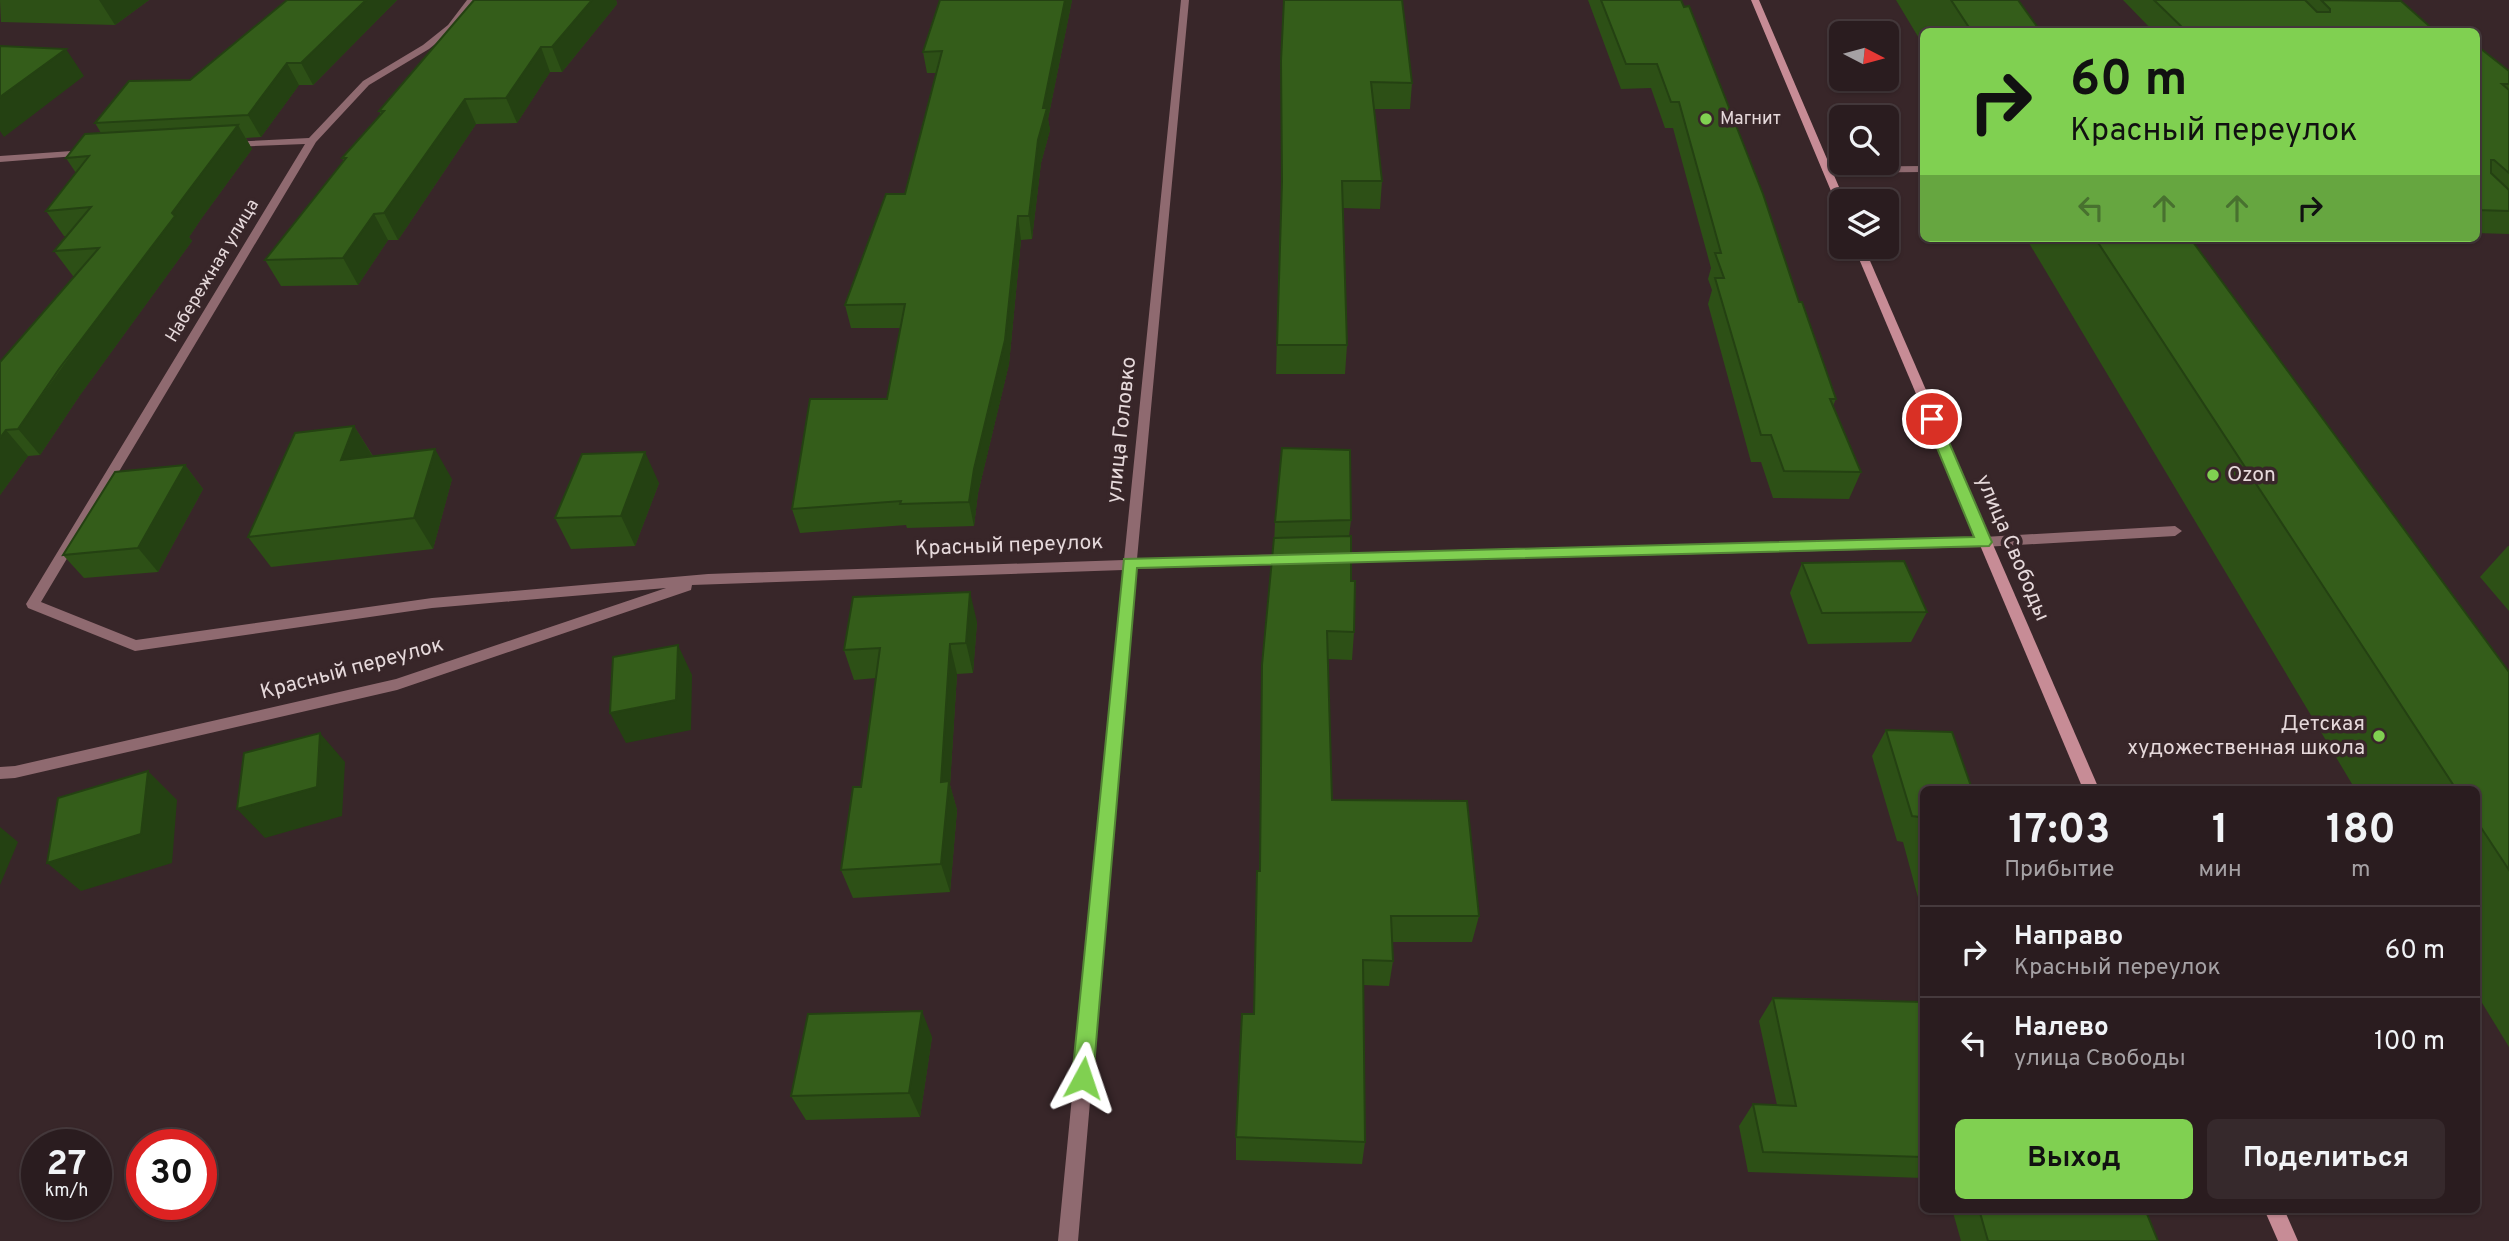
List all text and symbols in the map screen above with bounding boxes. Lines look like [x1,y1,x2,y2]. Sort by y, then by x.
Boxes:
north arrow [1829,21,1899,91]
map controls [1829,21,1899,259]
text: 60 m [2070,51,2188,113]
icon: right [1955,56,2046,147]
button: search [1829,105,1899,175]
place label: Магнит [1720,108,1781,131]
marker: Магнит [1698,111,1714,127]
text: Красный переулок [2070,112,2357,152]
button: layers [1829,189,1899,259]
icon: left [2072,189,2110,227]
icon: ahead [2145,189,2183,227]
icon: ahead [2218,189,2256,227]
icon: right [2291,189,2329,227]
street label: Набережная улица [161,195,265,347]
street label: улица Головко [1101,355,1143,505]
pin [1902,389,1962,449]
icon: arrive [1913,400,1951,438]
place label: Ozon [2227,462,2276,489]
marker: Ozon [2205,467,2221,483]
street label: улица Свободы [1969,471,2055,625]
street label: Красный переулок [914,529,1104,563]
street label: Красный переулок [257,632,447,706]
place label: Детская художественная школа [2127,711,2365,762]
marker: Детская художественная школа [2371,728,2387,744]
text: 17:03 [2008,805,2110,858]
text: 1 [2212,805,2228,858]
text: 180 [2326,805,2396,858]
text: Прибытие [2004,856,2114,885]
text: мин [2199,856,2242,885]
text: m [2351,856,2371,885]
text: Направо [2014,921,2123,954]
icon: right [1955,933,1993,971]
text: 60 m [2385,935,2445,968]
text: Красный переулок [2014,954,2221,983]
text: Налево [2014,1012,2109,1045]
icon: left [1955,1024,1993,1062]
text: 100 m [2374,1026,2445,1059]
position arrow [1046,1041,1120,1115]
text: улица Свободы [2014,1045,2186,1074]
button: Выход [1955,1119,2193,1199]
button: Поделиться [2207,1119,2445,1199]
speed limit sign: 30 [126,1129,217,1220]
text: 27 [47,1143,86,1187]
text: km/h [45,1180,88,1203]

